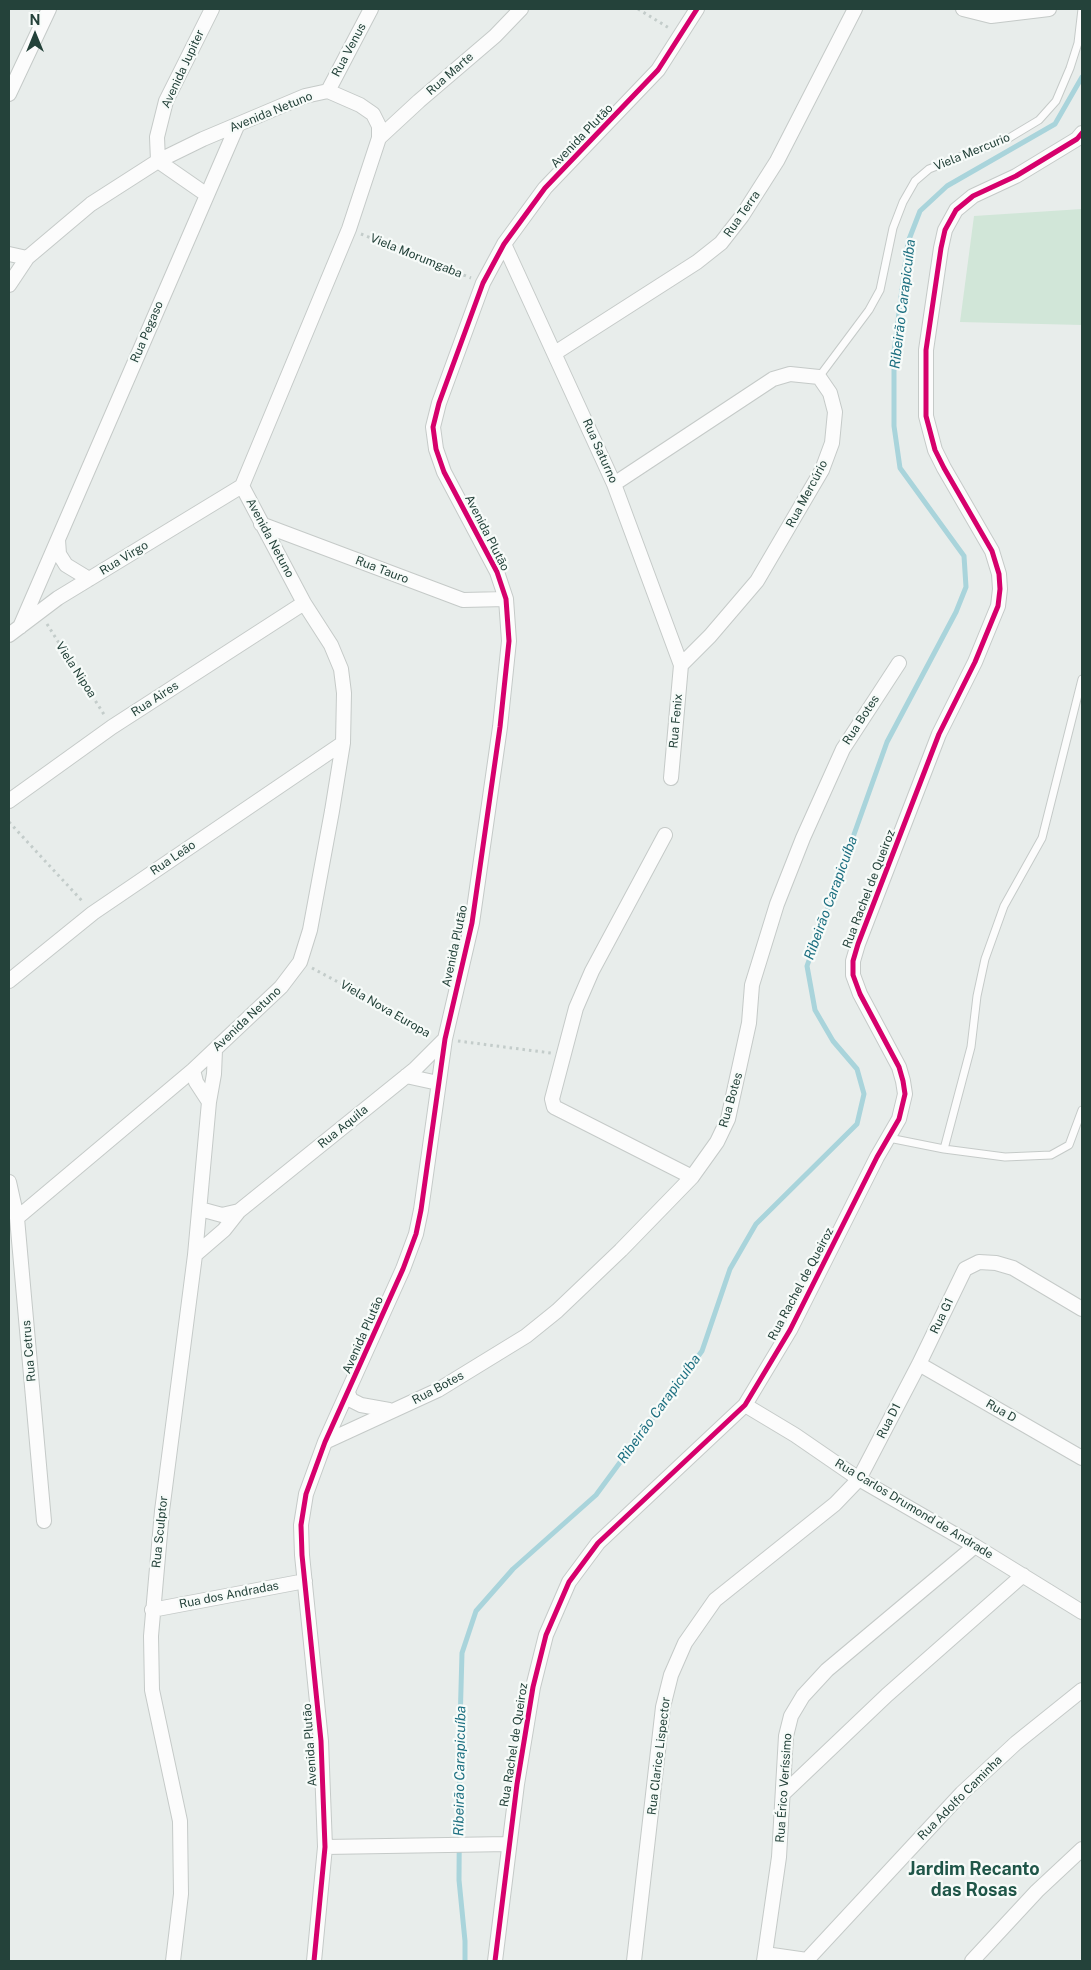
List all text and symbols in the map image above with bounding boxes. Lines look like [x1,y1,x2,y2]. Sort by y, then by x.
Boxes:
north arrow [10,10,60,60]
text: N [30,12,40,28]
street label: Rua Venus [329,21,369,79]
street label: Avenida Jupiter [159,27,207,111]
street label: Rua Marte [424,50,476,98]
street label: Avenida Netuno [228,89,314,135]
street label: Avenida Plutão [548,101,616,171]
street label: Viela Mercurio [932,130,1012,174]
street label: Rua Terra [721,188,763,240]
street label: Viela Morumgaba [368,231,464,281]
water label: Ribeirão Carapicuíba [887,238,919,370]
street label: Rua Pegaso [128,299,166,365]
street label: Rua Saturno [579,417,621,485]
street label: Rua Mercúrio [783,458,831,530]
street label: Avenida Plutão [462,493,512,573]
street label: Avenida Netuno [243,496,297,580]
street label: Rua Virgo [97,538,151,578]
street label: Rua Tauro [353,553,411,587]
street label: Viela Nipoa [53,639,99,701]
street label: Rua Aires [129,678,181,720]
street label: Rua Botes [840,692,882,748]
street label: Rua Fenix [666,693,686,749]
street label: Rua Rachel de Queiroz [840,828,898,950]
water label: Ribeirão Carapicuíba [801,834,861,962]
street label: Rua Leão [148,838,198,878]
street label: Avenida Plutão [439,904,471,988]
street label: Viela Nova Europa [337,977,433,1041]
street label: Avenida Netuno [210,984,284,1054]
street label: Rua Botes [716,1071,746,1129]
street label: Rua Aquila [315,1102,371,1152]
street label: Rua Rachel de Queiroz [765,1225,837,1343]
street label: Avenida Plutão [339,1294,387,1376]
street label: Rua G1 [927,1296,957,1336]
street label: Rua Cetrus [19,1320,39,1382]
water label: Ribeirão Carapicuíba [614,1351,704,1467]
street label: Rua Botes [410,1368,466,1408]
street label: Rua D [983,1397,1019,1425]
street label: Rua D1 [874,1401,904,1441]
street label: Rua Carlos Drumond de Andrade [832,1456,996,1562]
street label: Rua Sculptor [149,1495,171,1569]
street label: Rua dos Andradas [178,1578,280,1612]
street label: Rua Rachel de Queiroz [497,1682,531,1808]
street label: Rua Clarice Lispector [645,1696,673,1816]
street label: Avenida Plutão [300,1703,320,1787]
water label: Ribeirão Carapicuíba [450,1706,470,1836]
street label: Rua Érico Veríssimo [773,1733,795,1843]
street label: Rua Adolfo Caminha [915,1753,1005,1843]
district label: Jardim Recanto das Rosas [908,1858,1040,1900]

